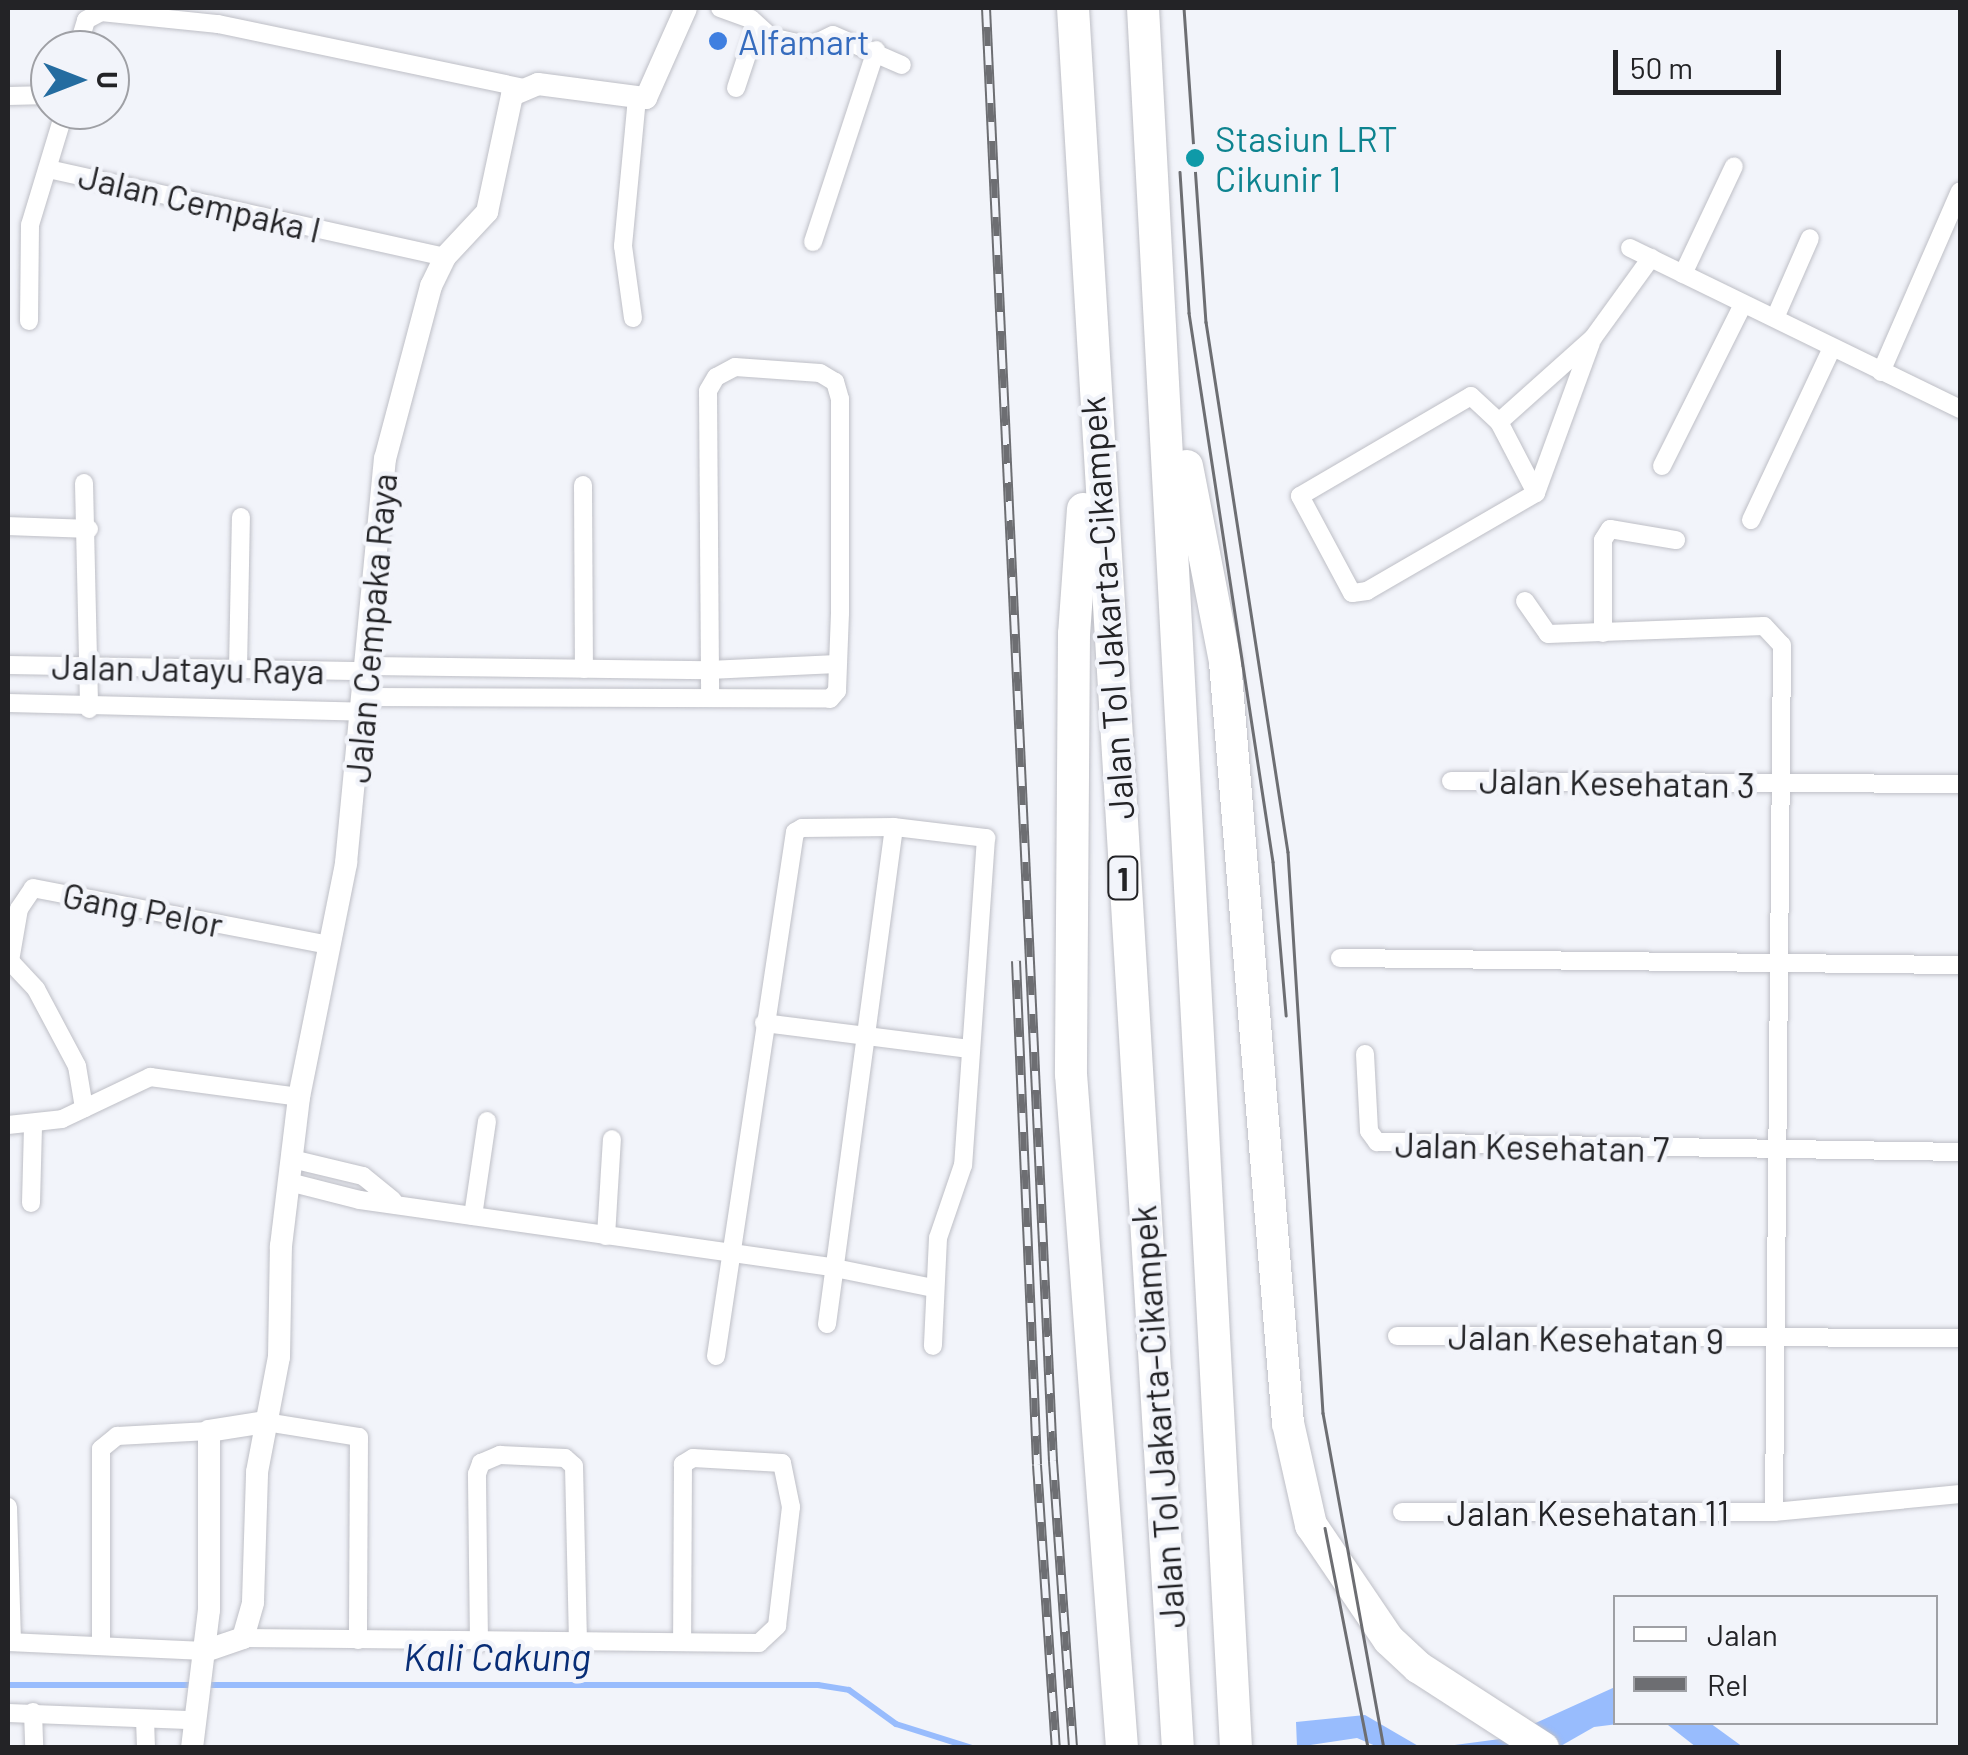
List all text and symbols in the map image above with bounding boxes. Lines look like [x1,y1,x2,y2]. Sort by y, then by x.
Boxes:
place label: Alfamart [738,20,870,62]
north arrow [30,30,130,130]
marker: Alfamart [707,30,729,52]
scale bar [1618,30,1786,92]
text: 50 m [1630,49,1693,85]
text: U [91,71,125,89]
place label: Stasiun LRT Cikunir 1 [1215,117,1398,199]
marker: Stasiun LRT Cikunir 1 [1184,147,1206,169]
street label: Jalan Cempaka I [75,154,325,250]
street label: Jalan Tol Jakarta–Cikampek [1070,395,1142,821]
street label: Jalan Cempaka Raya [336,471,404,785]
street label: Jalan Jatayu Raya [51,645,325,691]
street label: Jalan Kesehatan 3 [1479,759,1755,805]
road number: 1 [1106,851,1140,905]
street label: Gang Pelor [59,873,227,945]
street label: Jalan Kesehatan 7 [1395,1123,1669,1169]
street label: Jalan Tol Jakarta–Cikampek [1121,1204,1193,1630]
street label: Jalan Kesehatan 9 [1448,1315,1724,1361]
street label: Jalan Kesehatan 11 [1447,1491,1729,1533]
legend [1613,1595,1938,1725]
text: Jalan [1707,1616,1778,1652]
water label: Kali Cakung [403,1634,591,1680]
text: Rel [1707,1666,1748,1702]

